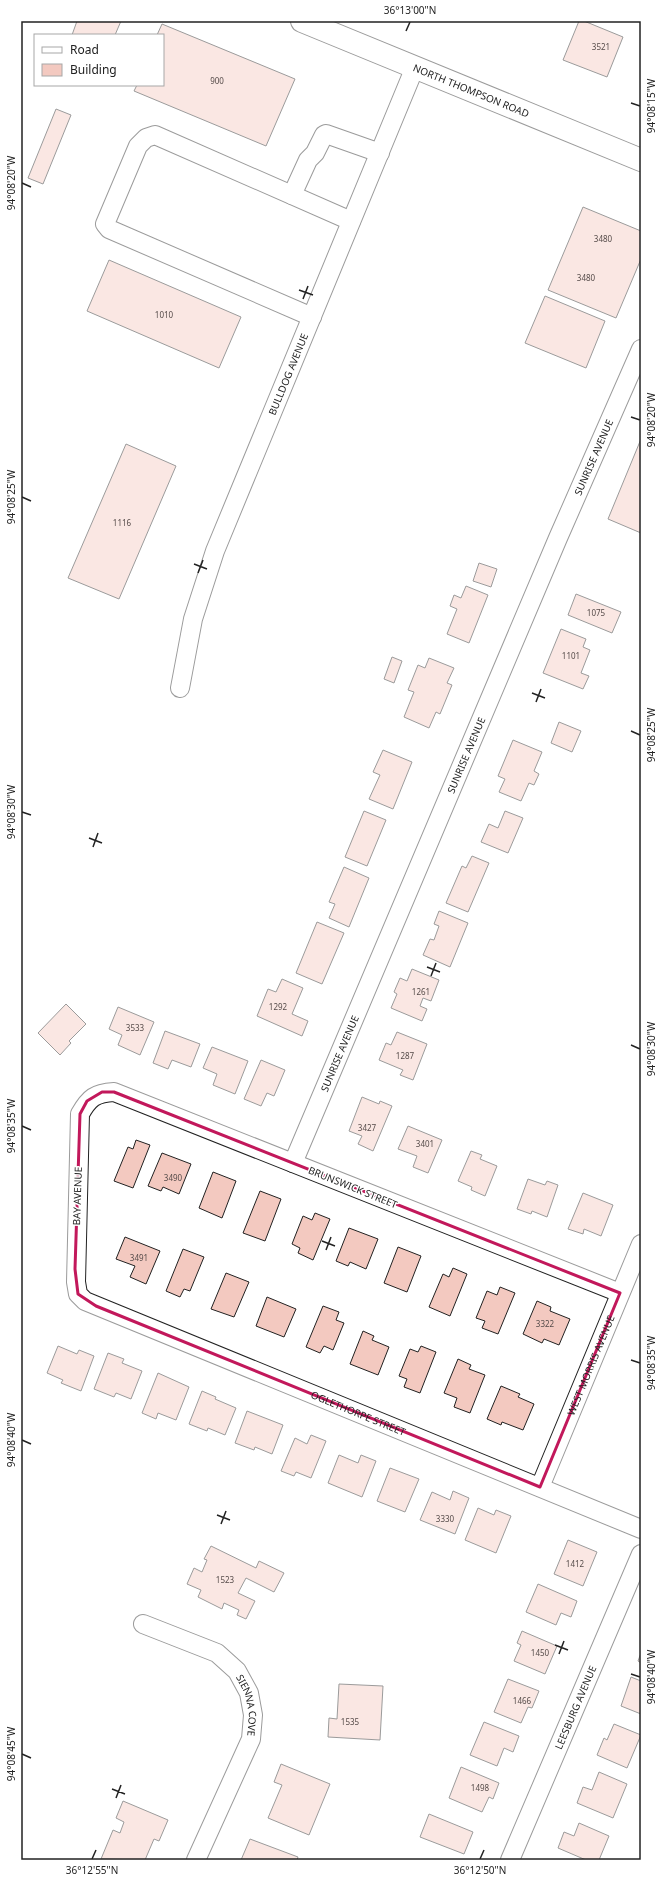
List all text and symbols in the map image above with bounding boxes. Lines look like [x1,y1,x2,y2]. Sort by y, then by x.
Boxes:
text: 36°13'00"N [384,3,436,17]
legend [34,34,164,86]
text: Road [70,41,99,58]
house number: 3521 [592,41,610,52]
street label: NORTH THOMPSON ROAD [411,60,531,120]
text: Building [70,61,117,78]
house number: 900 [210,75,224,86]
text: 94°08'15"W [644,78,658,133]
text: 94°08'20"W [4,155,18,210]
house number: 3480 [594,233,613,244]
house number: 3480 [577,272,596,283]
house number: 1010 [155,309,174,320]
street label: BULLDOG AVENUE [265,331,311,417]
text: 94°08'20"W [644,392,658,447]
street label: SUNRISE AVENUE [571,417,616,498]
text: 94°08'25"W [4,469,18,524]
house number: 1116 [113,517,132,528]
house number: 1075 [587,607,606,618]
house number: 1101 [562,650,580,661]
text: 94°08'25"W [644,707,658,762]
street label: SUNRISE AVENUE [444,715,488,796]
text: 94°08'30"W [4,784,18,839]
house number: 1261 [412,986,430,997]
house number: 1292 [269,1001,288,1012]
street label: SUNRISE AVENUE [317,1013,362,1094]
text: 94°08'30"W [644,1021,658,1076]
house number: 3533 [126,1022,145,1033]
house number: 1287 [396,1050,415,1061]
text: 94°08'35"W [4,1098,18,1153]
house number: 3427 [358,1122,377,1133]
house number: 3401 [416,1138,434,1149]
street label: BRUNSWICK STREET [306,1163,400,1211]
street label: BAY AVENUE [69,1166,85,1226]
house number: 3490 [164,1172,183,1183]
house number: 3491 [130,1252,148,1263]
street label: WEST MORRIS AVENUE [564,1313,618,1417]
house number: 3322 [536,1318,555,1329]
text: 94°08'35"W [644,1335,658,1390]
street label: OGLETHORPE STREET [309,1387,408,1439]
text: 94°08'40"W [4,1412,18,1467]
house number: 3330 [436,1513,455,1524]
house number: 1412 [566,1558,585,1569]
house number: 1523 [216,1574,235,1585]
house number: 1450 [531,1647,550,1658]
text: 94°08'40"W [644,1649,658,1704]
street label: LEESBURG AVENUE [551,1663,599,1751]
street label: SIENNA COVE [233,1672,260,1737]
house number: 1466 [513,1695,532,1706]
house number: 1535 [341,1716,360,1727]
text: 94°08'45"W [4,1726,18,1781]
house number: 1498 [471,1782,490,1793]
text: 36°12'55"N [66,1863,118,1877]
text: 36°12'50"N [454,1863,506,1877]

